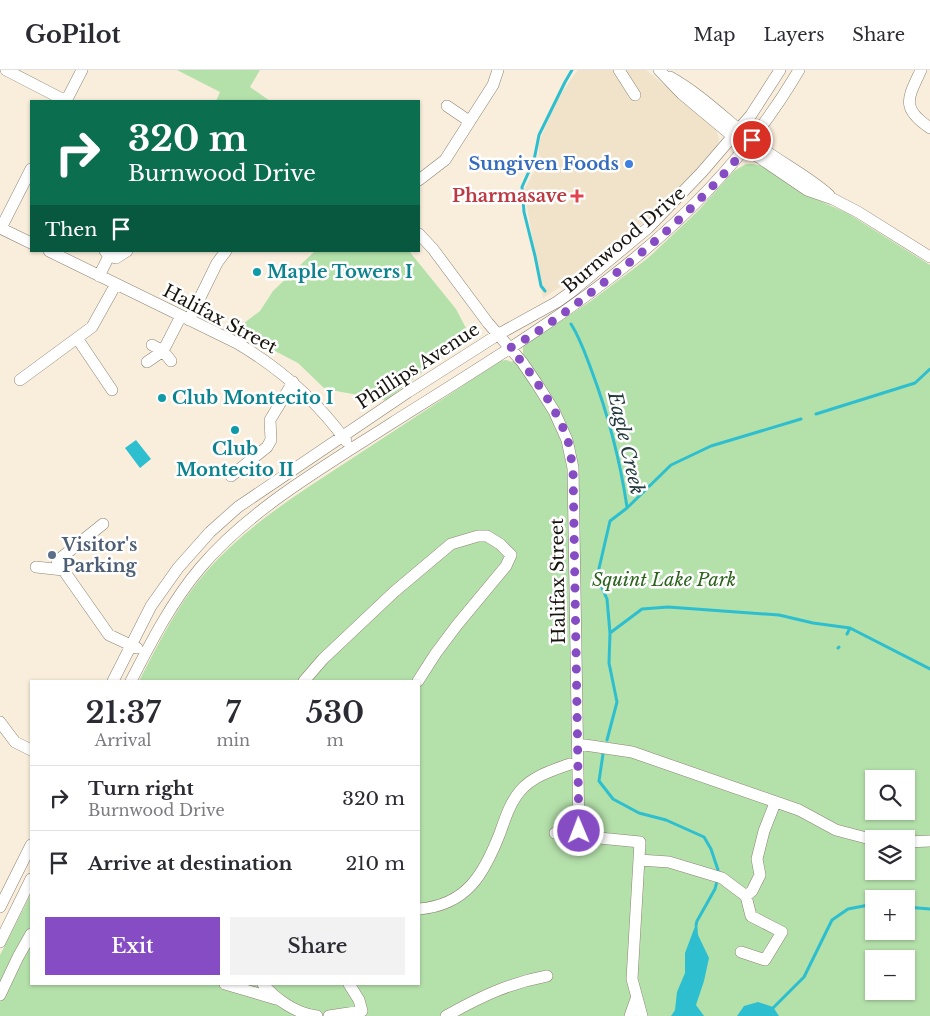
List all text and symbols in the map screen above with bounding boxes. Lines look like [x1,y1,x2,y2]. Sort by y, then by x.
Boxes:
text: GoPilot [25,20,121,49]
text: Map [694,24,735,46]
text: Layers [763,24,824,46]
text: Share [852,24,905,46]
text: 320 m [128,117,248,160]
pin [731,119,773,161]
icon: right [45,120,110,185]
icon: arrive [738,126,766,154]
place label: Sungiven Foods [468,153,619,175]
marker: Sungiven Foods [623,158,635,170]
text: Burnwood Drive [128,160,316,187]
street label: Burnwood Drive [558,182,690,298]
place label: Pharmasave [452,185,567,207]
marker: Pharmasave [571,190,583,202]
icon: arrive [107,215,135,243]
text: Then [45,218,97,241]
place label: Maple Towers I [267,261,413,283]
marker: Maple Towers I [251,266,263,278]
street label: Halifax Street [159,280,281,358]
street label: Phillips Avenue [352,318,484,414]
place label: Club Montecito I [172,387,334,409]
water label: Eagle Creek [603,389,649,497]
marker: Club Montecito I [156,392,168,404]
marker: Club Montecito II [229,424,241,436]
place label: Club Montecito II [176,438,294,481]
street label: Halifax Street [546,518,570,644]
place label: Visitor's Parking [61,534,138,577]
marker: Visitor's Parking [46,549,58,561]
park label: Squint Lake Park [592,569,736,591]
text: 21:37 [86,694,161,731]
text: 7 [226,694,241,731]
text: 530 [306,694,364,731]
text: Arrival [95,730,152,750]
text: min [216,730,250,750]
text: m [326,730,344,750]
map controls [865,770,915,1000]
button: search [865,770,915,820]
text: Turn right [88,777,194,800]
icon: right [45,784,73,812]
text: 320 m [342,787,405,810]
text: Burnwood Drive [88,800,225,820]
position arrow [552,804,604,856]
button: layers [865,830,915,880]
icon: arrive [45,849,73,877]
text: Arrive at destination [88,852,292,875]
text: 210 m [345,852,405,875]
button: + [865,890,915,940]
button: Exit [45,917,220,975]
button: Share [230,917,405,975]
button: − [865,950,915,1000]

